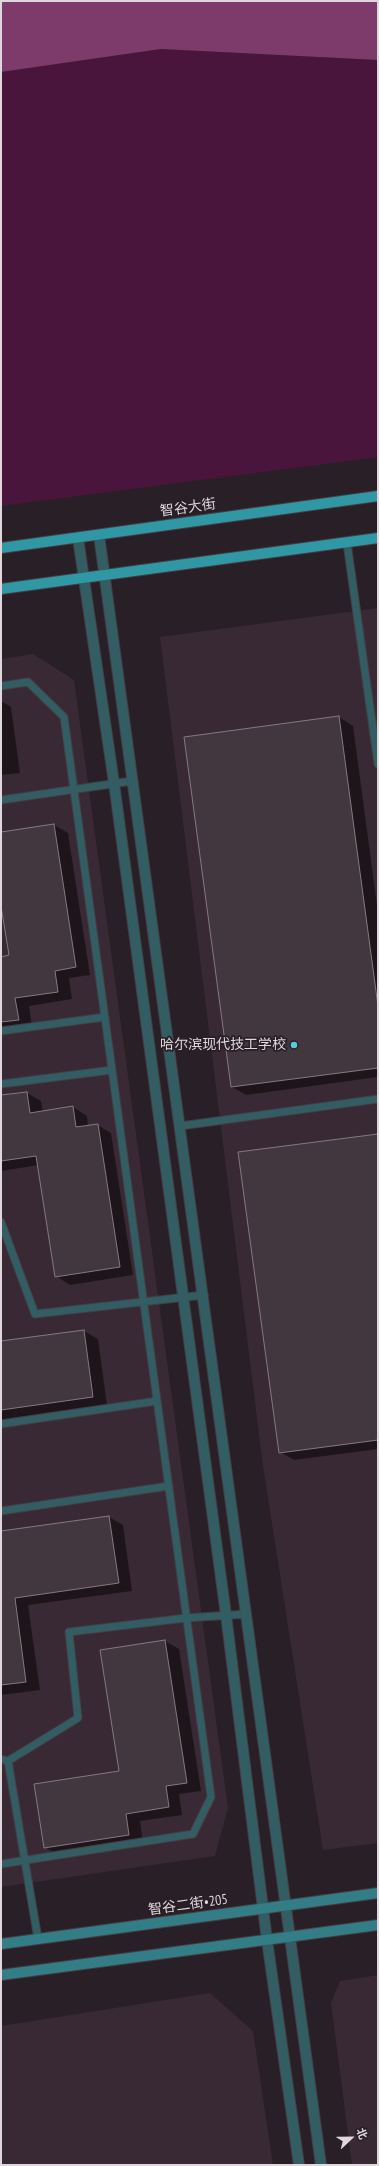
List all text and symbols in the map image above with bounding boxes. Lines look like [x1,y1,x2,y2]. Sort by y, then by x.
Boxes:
street label: 智谷大街 [159,496,217,520]
place label: 哈尔滨现代技工学校 [160,1037,286,1053]
marker: 哈尔滨现代技工学校 [289,1040,299,1050]
street label: 智谷二街•205 [147,1891,229,1919]
north arrow [331,2118,371,2158]
text: 北 [354,2126,371,2141]

